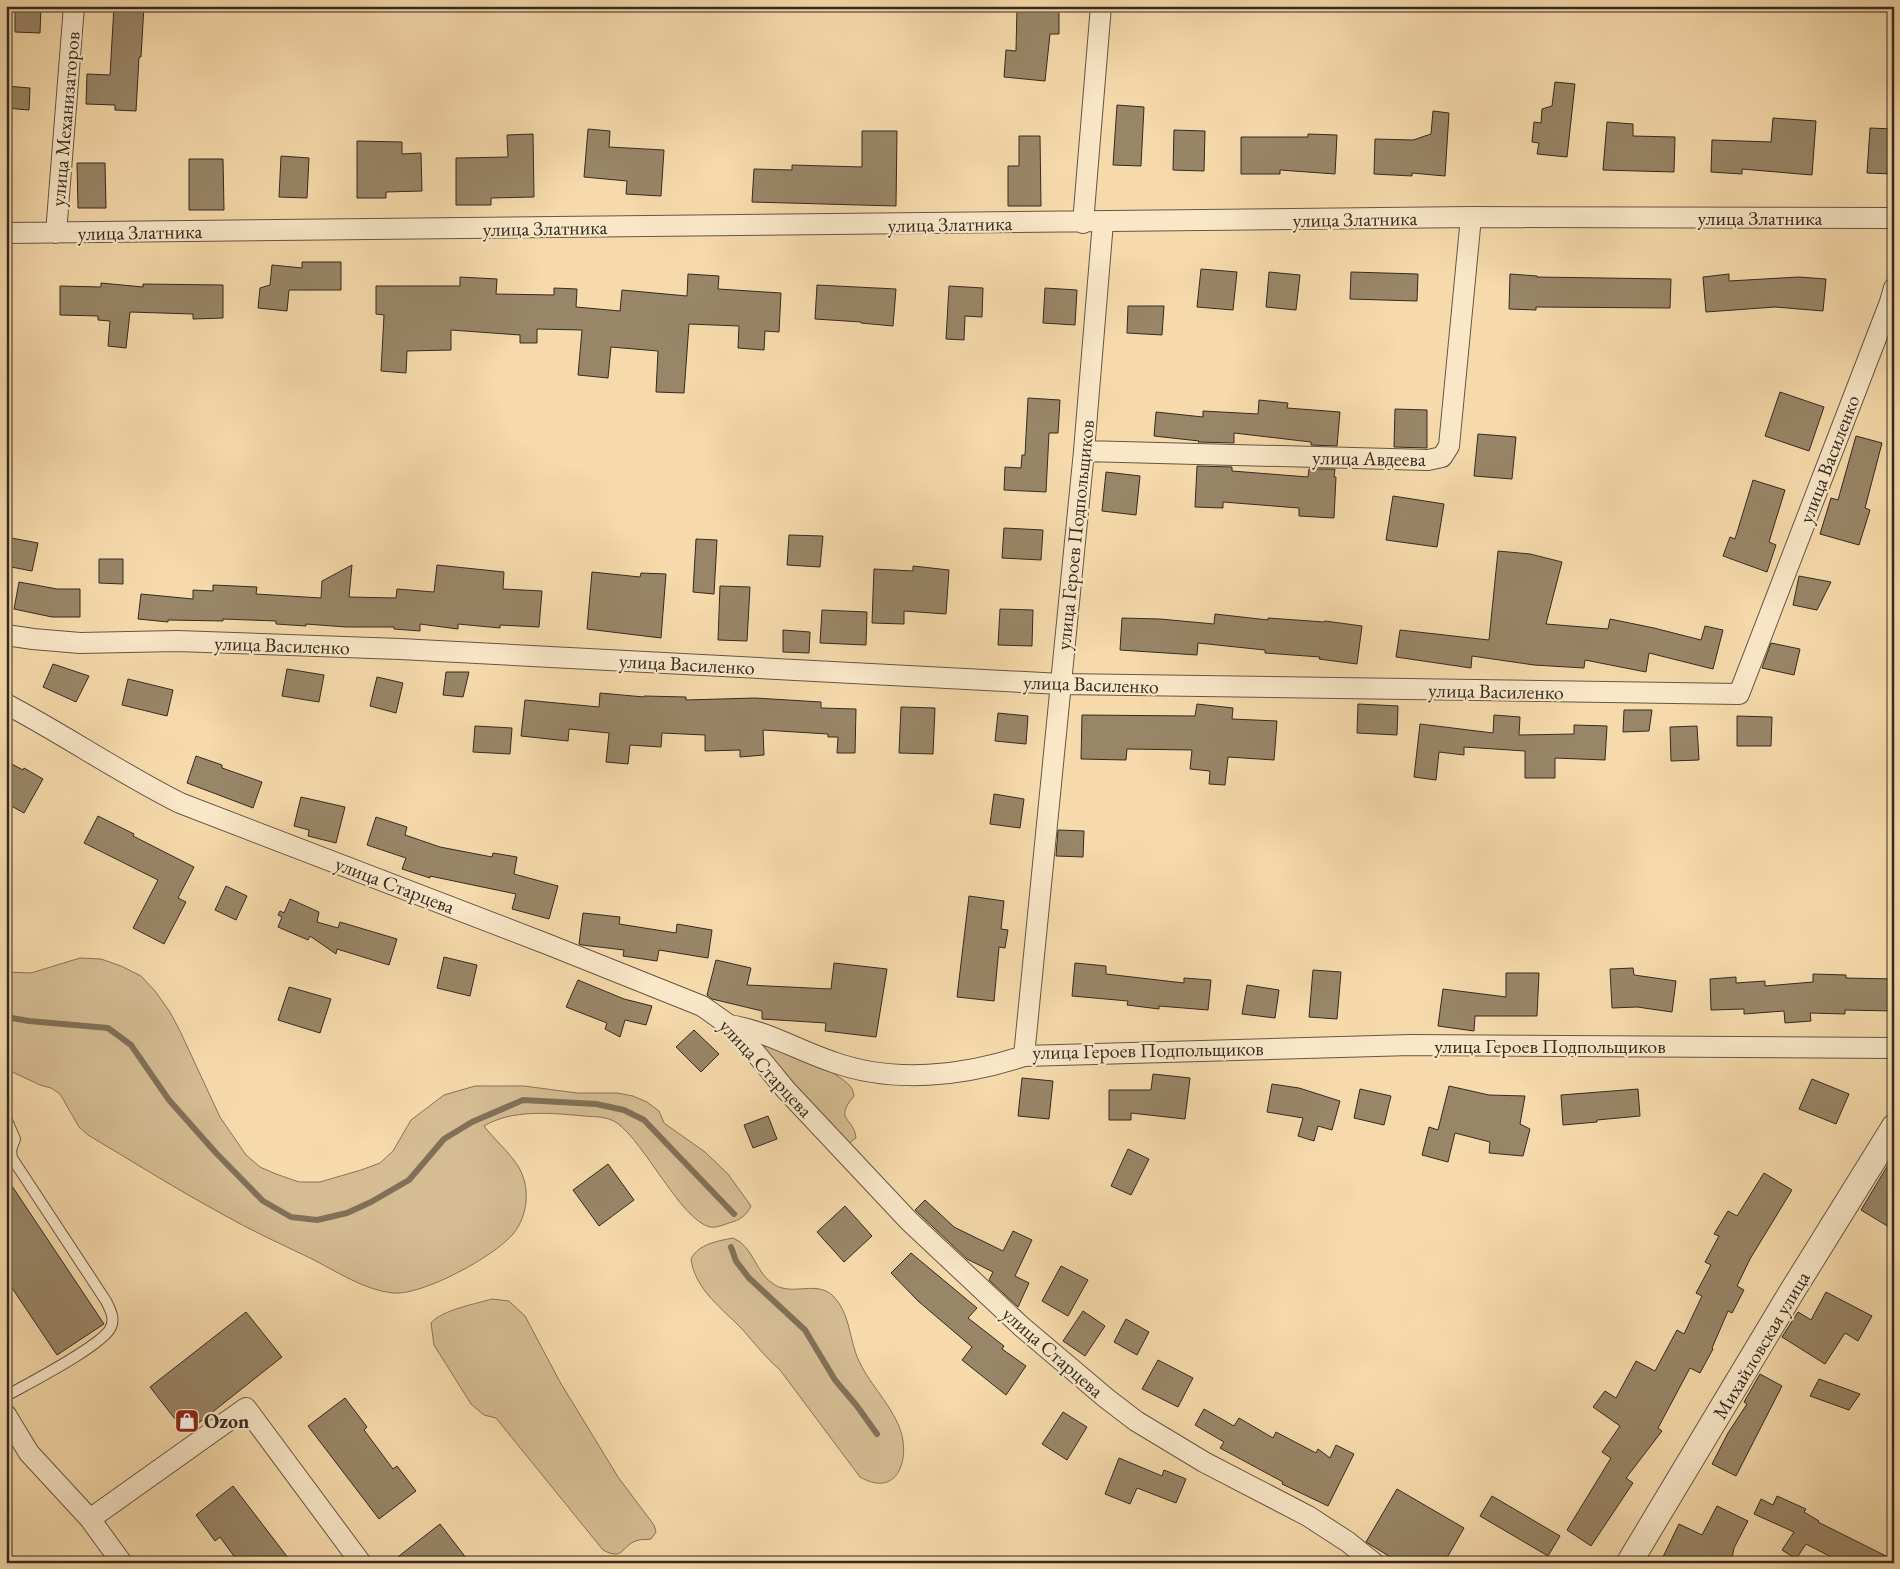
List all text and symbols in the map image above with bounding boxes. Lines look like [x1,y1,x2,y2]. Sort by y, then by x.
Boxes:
street label: улица Механизаторов [44,30,86,208]
street label: улица Златника [1292,205,1418,233]
street label: улица Златника [1698,205,1822,231]
street label: улица Златника [887,210,1013,238]
street label: улица Златника [482,214,608,242]
street label: улица Златника [77,218,203,246]
street label: улица Василенко [1793,391,1865,527]
street label: улица Героев Подпольщиков [1050,419,1100,651]
street label: улица Авдеева [1312,444,1426,472]
street label: улица Василенко [214,630,350,660]
street label: улица Василенко [619,647,756,681]
street label: улица Василенко [1023,669,1159,699]
street label: улица Василенко [1428,677,1564,705]
street label: улица Старцева [332,850,458,920]
street label: улица Старцева [714,1013,818,1123]
street label: улица Героев Подпольщиков [1434,1033,1666,1059]
street label: улица Героев Подпольщиков [1032,1035,1264,1065]
street label: Михайловская улица [1707,1266,1815,1424]
street label: улица Старцева [997,1301,1109,1403]
shop icon: Ozon [174,1408,200,1434]
place label: Ozon [204,1408,249,1434]

